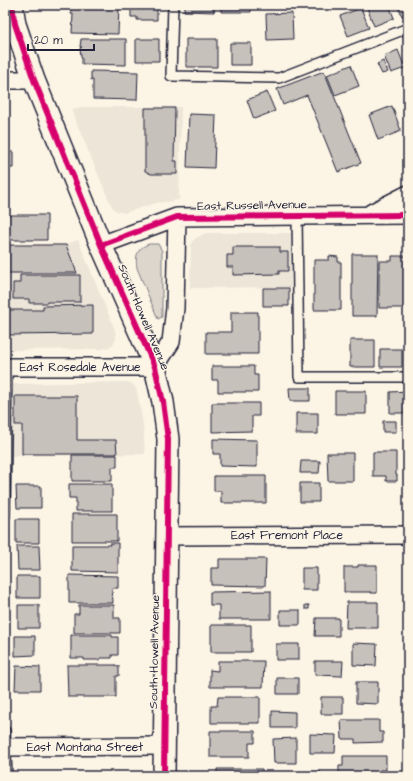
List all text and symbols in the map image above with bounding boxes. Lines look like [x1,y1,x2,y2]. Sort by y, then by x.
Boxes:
scale bar [28,26,94,52]
text: 20 m [34,32,63,49]
street label: East Russell Avenue [197,196,307,215]
street label: South Howell Avenue [113,261,174,373]
street label: East Rosedale Avenue [19,359,141,376]
street label: East Fremont Place [231,527,343,544]
street label: South Howell Avenue [145,594,164,709]
street label: East Montana Street [27,739,143,756]

